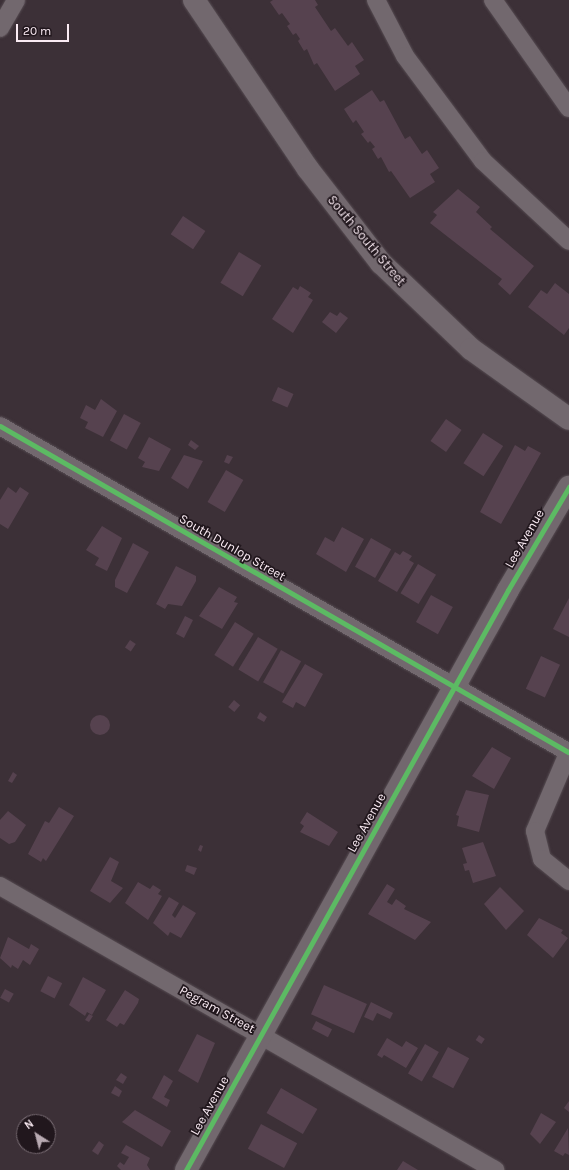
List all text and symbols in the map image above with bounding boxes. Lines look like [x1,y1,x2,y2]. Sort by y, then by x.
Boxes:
scale bar [18,16,71,42]
text: 20 m [23,24,51,38]
street label: South South Street [324,193,408,289]
street label: Lee Avenue [502,507,548,571]
street label: South Dunlop Street [176,511,288,585]
street label: Lee Avenue [344,791,390,855]
street label: Pegram Street [176,983,258,1037]
street label: Lee Avenue [187,1074,233,1138]
north arrow [16,1114,56,1154]
text: N [22,1117,36,1132]

